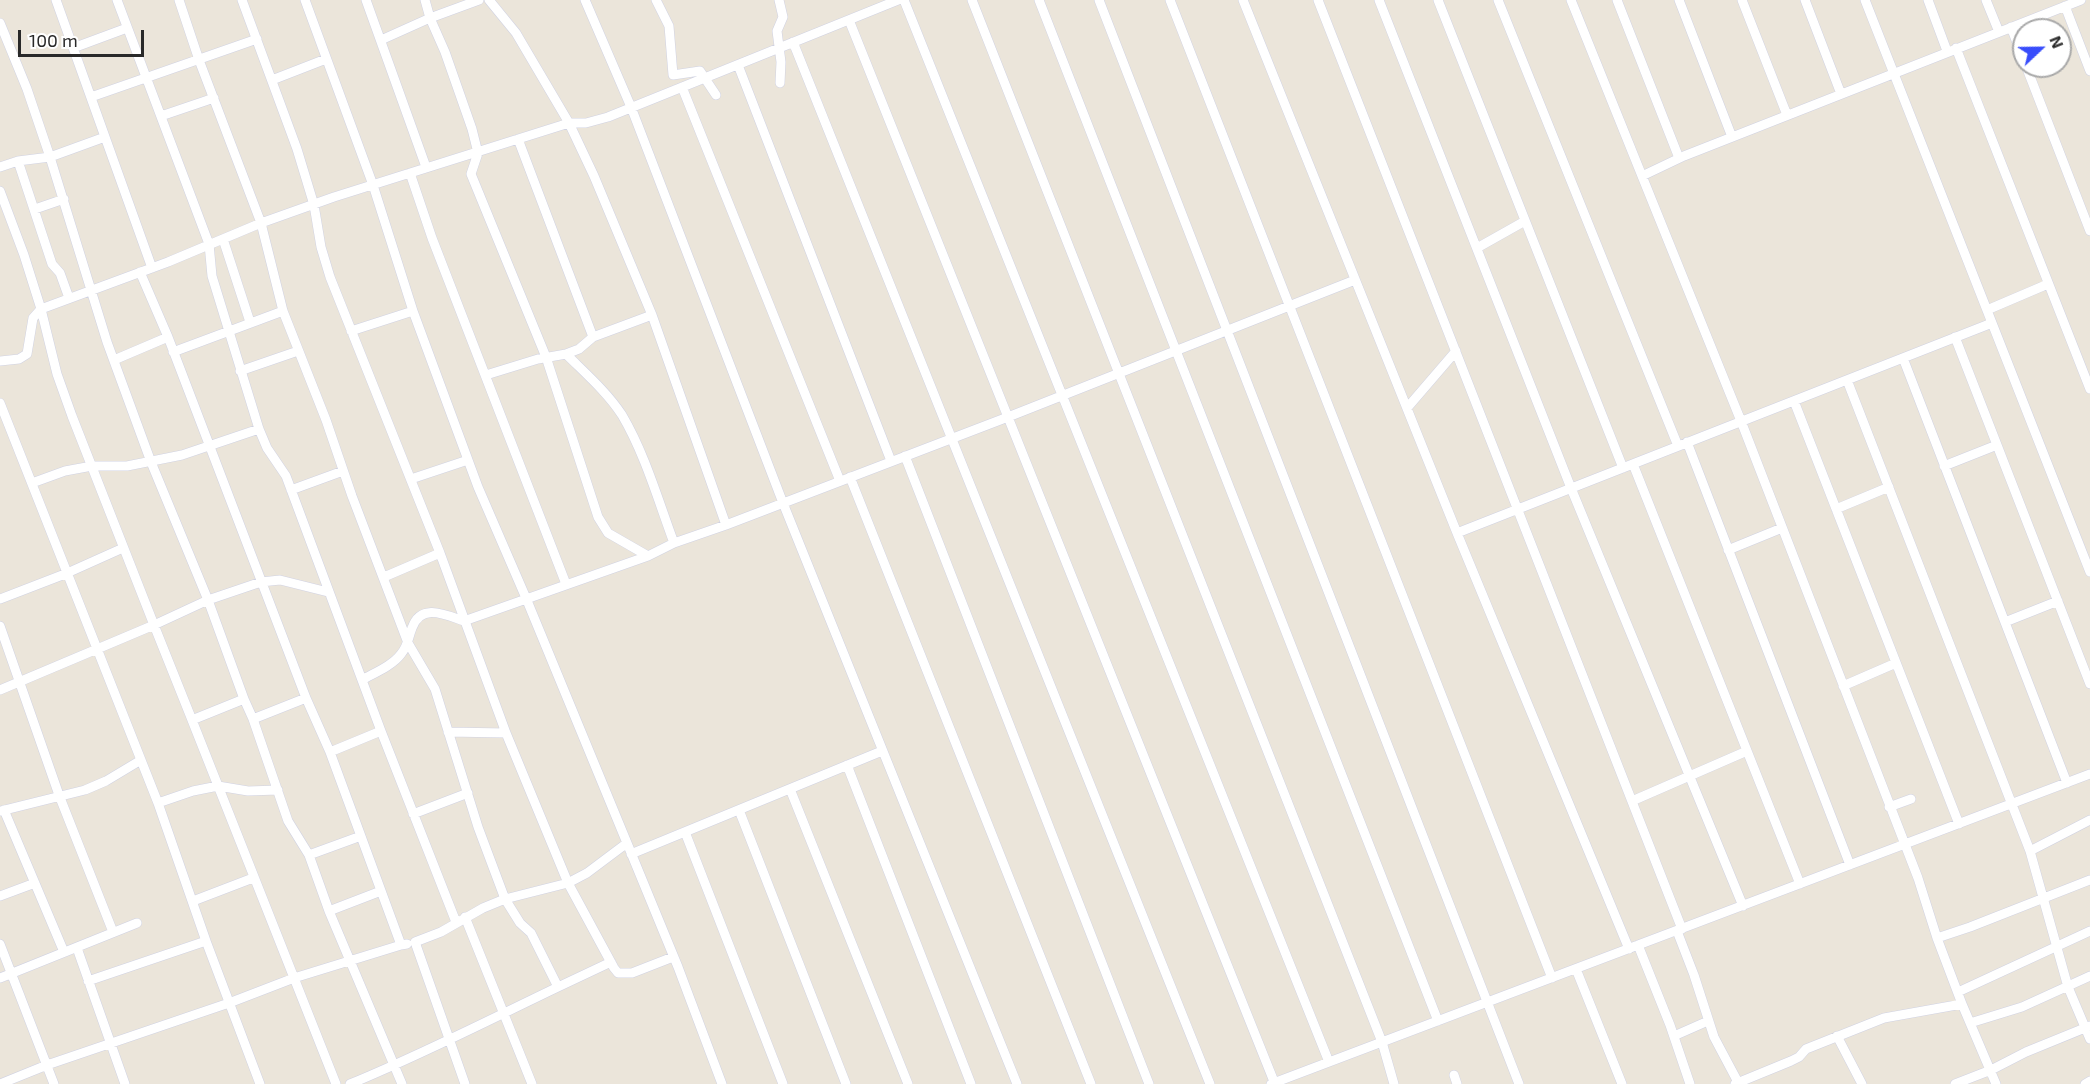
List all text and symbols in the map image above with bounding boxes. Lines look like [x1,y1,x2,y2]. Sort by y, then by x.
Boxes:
scale bar [21,18,147,56]
north arrow [2012,18,2072,78]
text: 100 m [29,29,78,51]
text: N [2046,33,2068,51]

